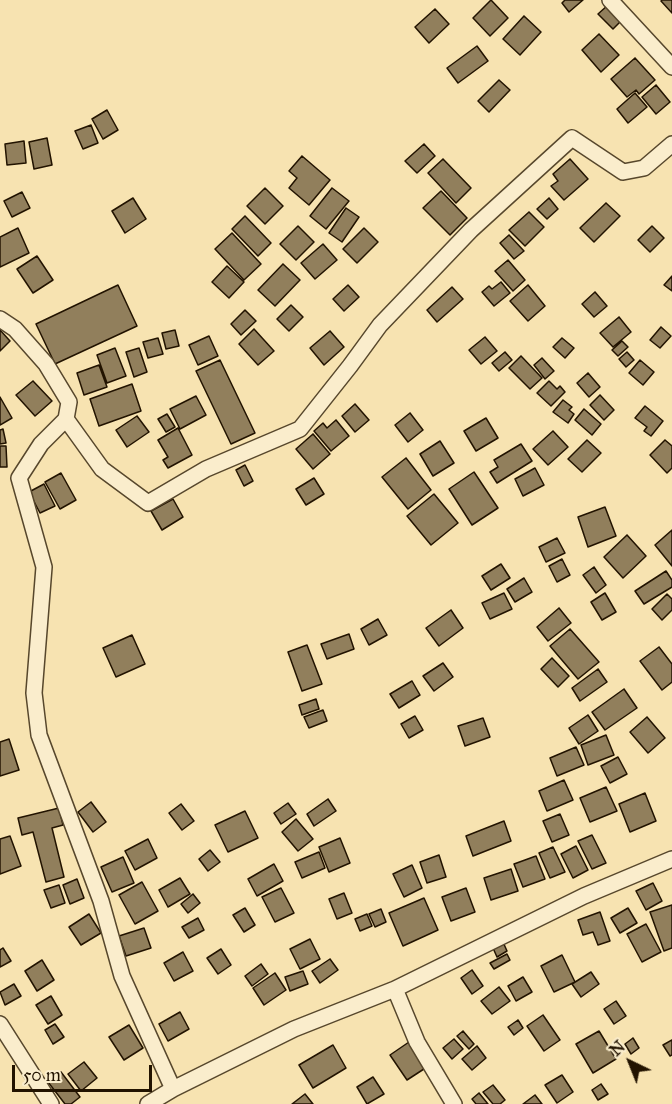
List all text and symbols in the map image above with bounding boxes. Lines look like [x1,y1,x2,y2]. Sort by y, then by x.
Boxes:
north arrow [600,1032,660,1092]
text: N [606,1037,629,1060]
scale bar [15,1053,154,1091]
text: 50 m [23,1064,61,1086]

